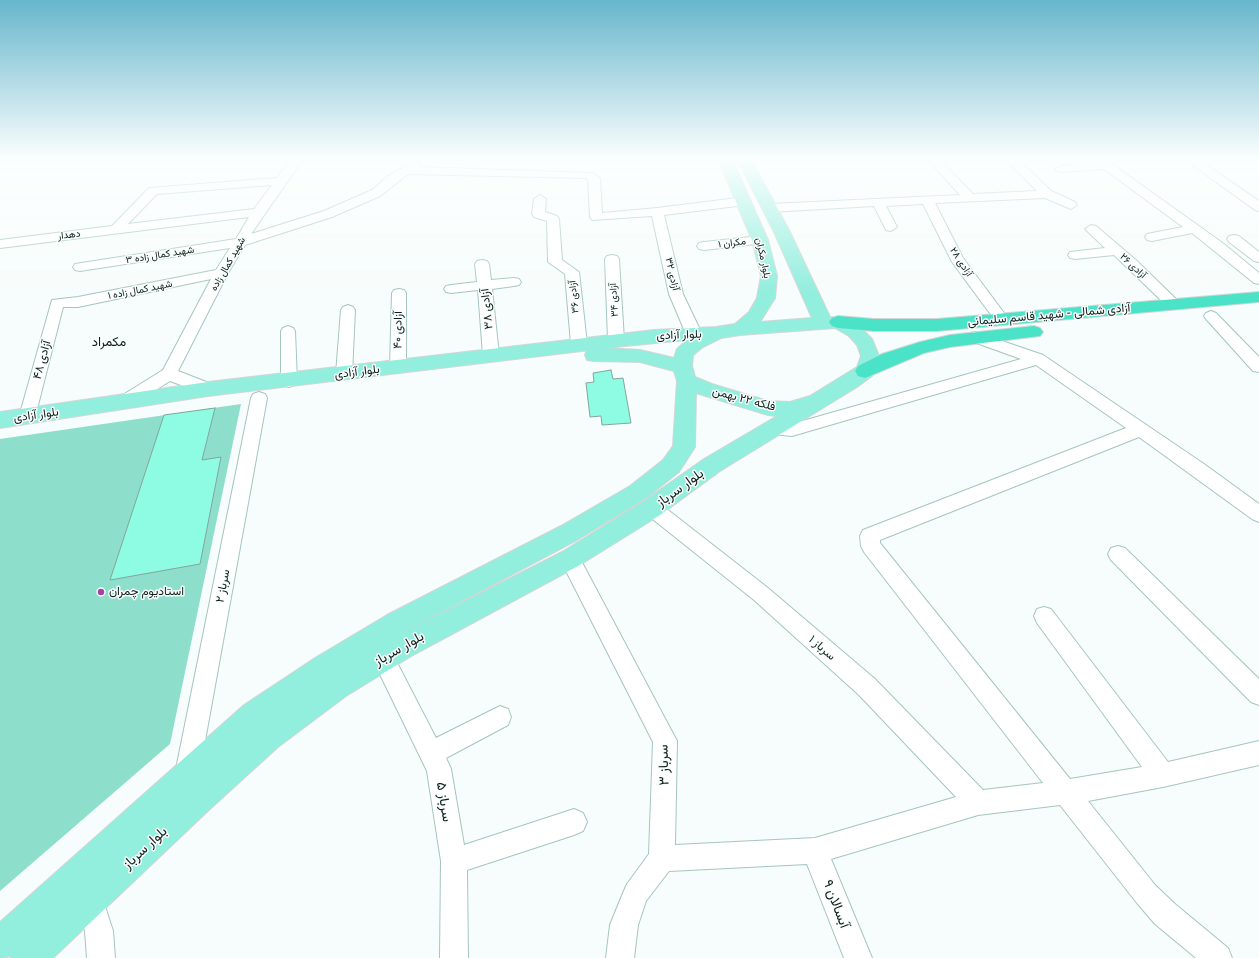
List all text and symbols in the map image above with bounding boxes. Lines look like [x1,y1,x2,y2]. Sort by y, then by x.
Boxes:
street label: دهدار [57,228,81,242]
street label: شهید کمال زاده [208,235,248,293]
street label: مکران ۱ [717,235,747,251]
street label: بلوار مکران [753,237,773,279]
street label: شهید کمال زاده ۳ [125,244,195,266]
street label: آزادی ۲۸ [947,245,975,279]
street label: آزادی ۲۶ [1117,251,1149,281]
street label: آزادی ۳۲ [662,256,682,292]
street label: شهید کمال زاده ۱ [107,278,173,302]
street label: آزادی ۳۶ [566,280,582,314]
street label: آزادی ۳۴ [607,283,621,317]
street label: آزادی ۳۸ [478,288,496,330]
street label: آزادی شمالی - شهید قاسم سلیمانی [967,301,1131,329]
street label: آزادی ۴۰ [390,311,406,349]
street label: بلوار آزادی [656,327,702,343]
district label: مکمراد [92,334,126,350]
street label: آزادی ۴۸ [30,339,54,381]
street label: بلوار آزادی [334,362,380,382]
street label: فلکه ۲۲ بهمن [711,384,777,414]
street label: بلوار آزادی [13,405,59,425]
street label: بلوار سرباز [653,465,707,511]
street label: سرباز ۲ [213,568,233,604]
place label: استادیوم چمران [109,585,184,599]
marker: استادیوم چمران [96,587,106,597]
street label: بلوار سرباز [371,628,427,670]
street label: سرباز ۱ [806,632,838,664]
street label: سرباز ۳ [655,744,673,786]
street label: سرباز ۵ [433,781,455,823]
street label: بلوار سرباز [119,823,171,873]
street label: آبسالان ۹ [819,878,853,930]

